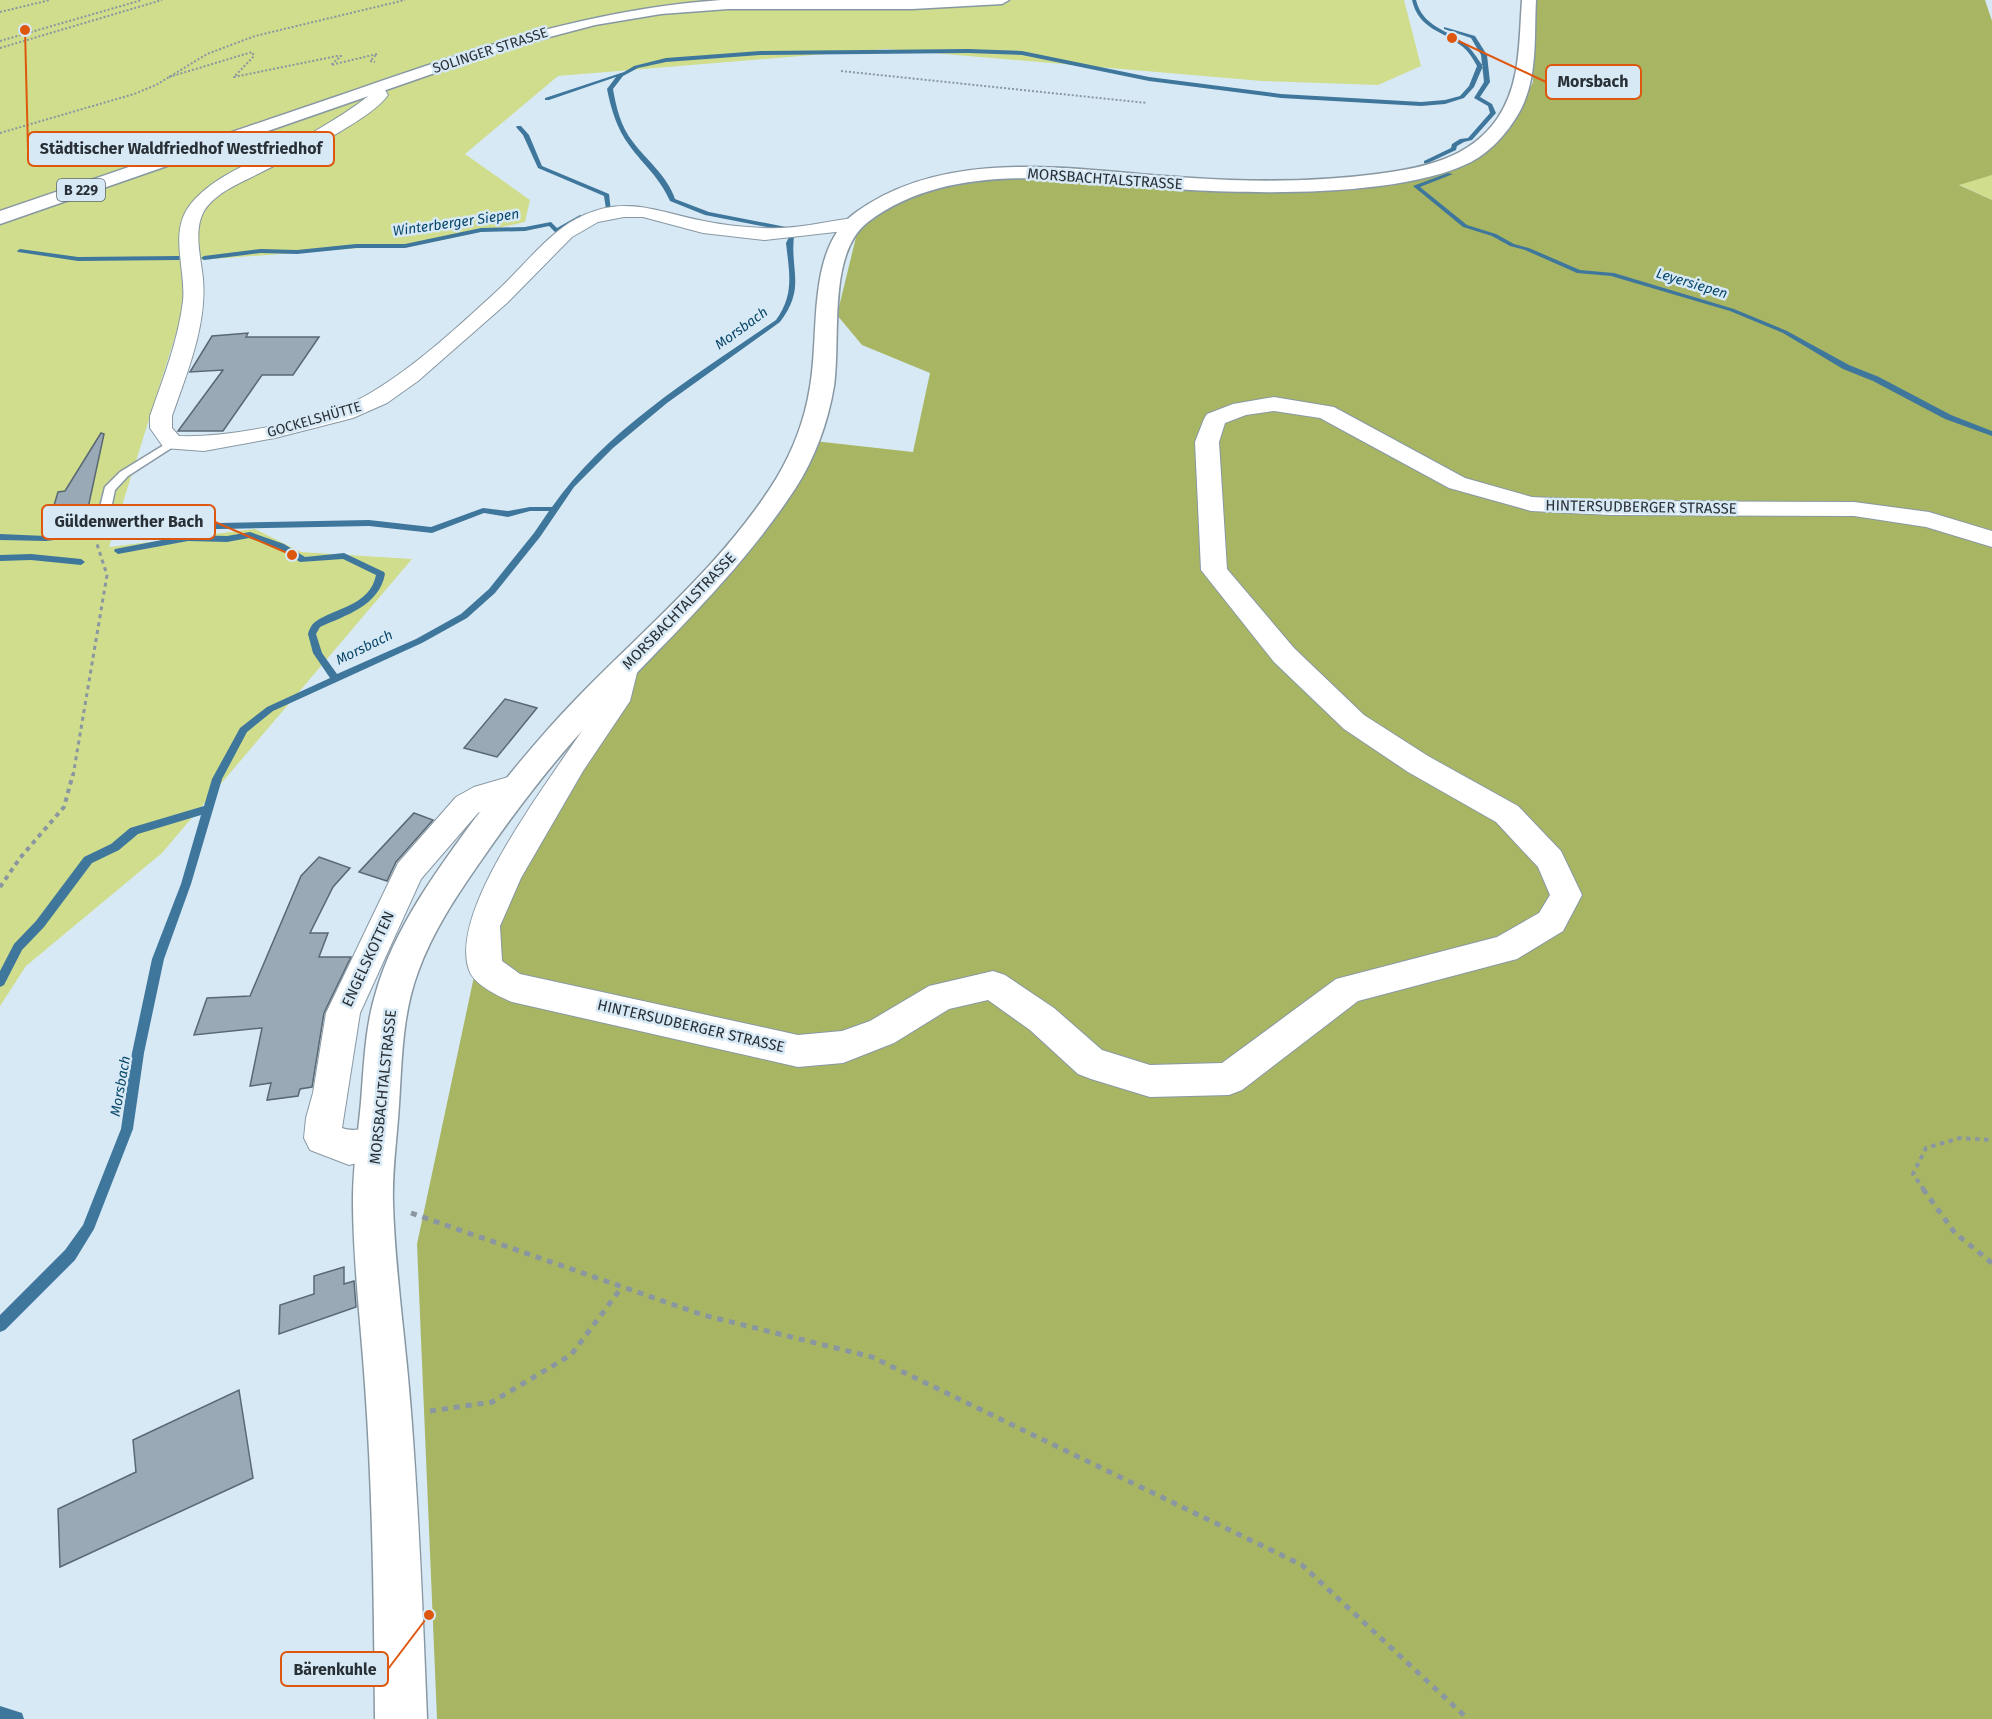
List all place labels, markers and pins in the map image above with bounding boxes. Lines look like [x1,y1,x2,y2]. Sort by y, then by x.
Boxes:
callout: Morsbach [1546,65,1641,99]
callout: Städtischer Waldfriedhof Westfriedhof [28,132,334,166]
callout: Güldenwerther Bach [42,505,215,539]
callout: Bärenkuhle [281,1652,388,1686]

